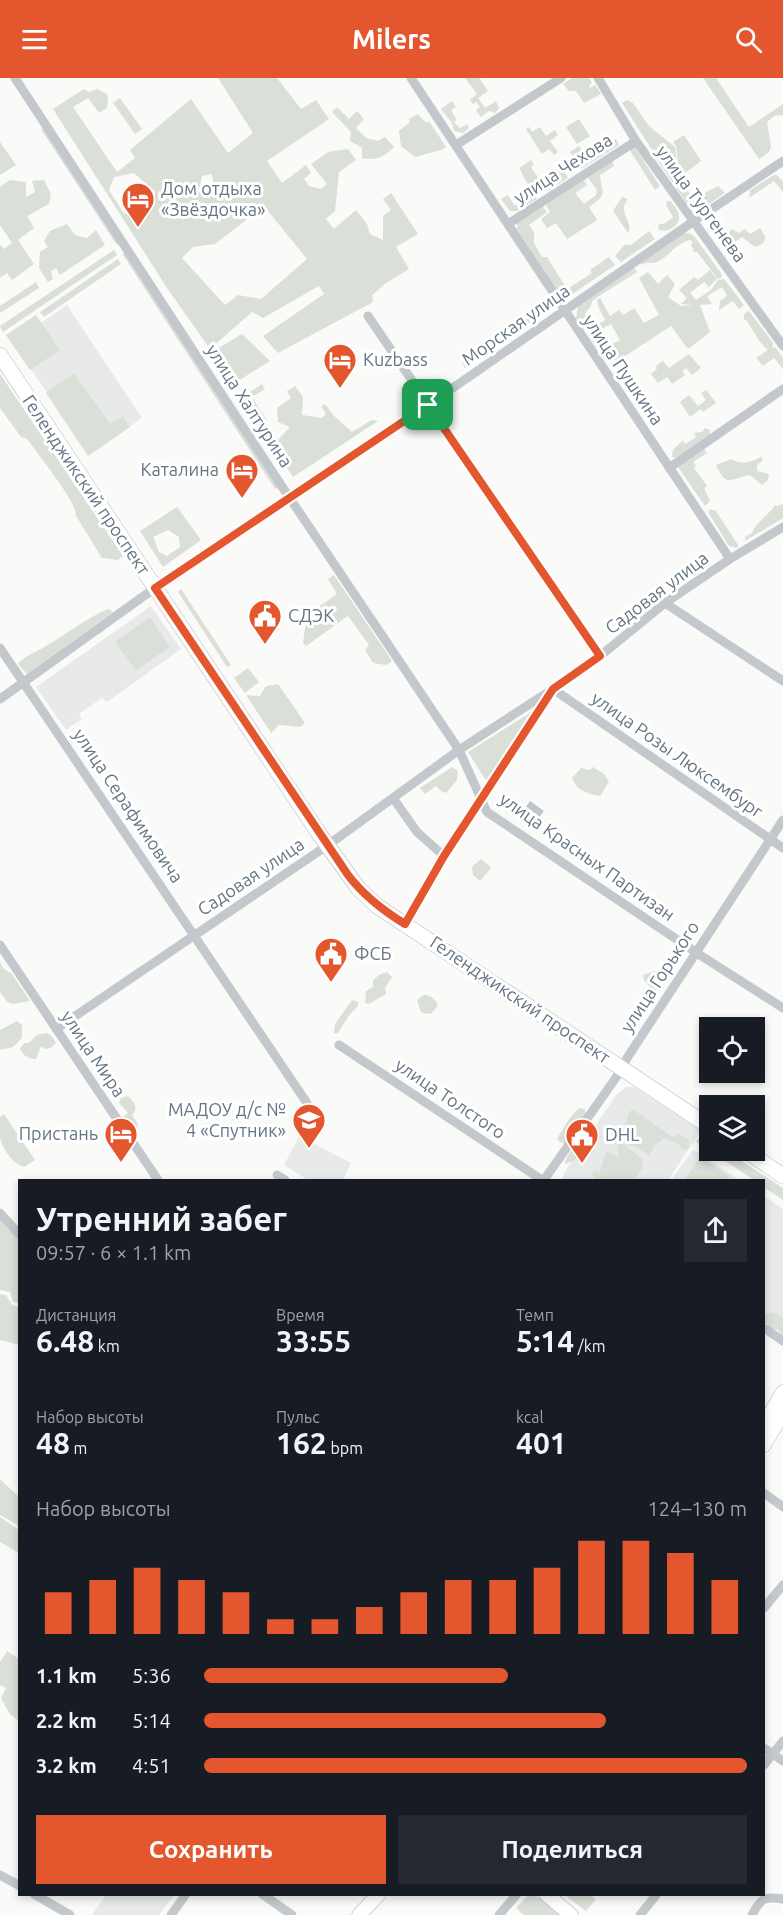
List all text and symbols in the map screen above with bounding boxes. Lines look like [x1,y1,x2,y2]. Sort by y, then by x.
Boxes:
icon: menu [18,23,51,56]
icon: search [732,23,765,56]
text: Milers [352,24,431,54]
street label: улица Чехова [510,129,615,207]
street label: улица Тургенева [653,141,751,266]
place label: Дом отдыха «Звёздочка» [161,178,266,219]
hotel icon: Дом отдыха «Звёздочка» [120,181,156,228]
street label: Морская улица [458,280,573,369]
street label: улица Пушкина [580,310,668,428]
street label: улица Халтурина [203,340,297,471]
hotel icon: Kuzbass [322,342,358,389]
place label: Kuzbass [363,349,428,369]
pin [402,379,453,430]
icon: arrive [411,388,444,421]
street label: Геленджикский проспект [19,391,155,578]
hotel icon: Каталина [224,452,260,499]
place label: Каталина [141,459,219,479]
street label: Садовая улица [601,547,712,637]
public building icon: СДЭК [247,598,283,645]
place label: СДЭК [288,605,334,625]
street label: улица Розы Люксембург [588,687,767,821]
street label: улица Серафимовича [70,725,188,886]
street label: улица Красных Партизан [496,788,679,924]
street label: Садовая улица [194,833,307,919]
street label: улица Горького [616,917,702,1036]
street label: Геленджикский проспект [427,931,614,1067]
public building icon: ФСБ [313,936,349,983]
place label: ФСБ [354,943,392,963]
street label: улица Мира [58,1007,130,1100]
map controls [699,1017,765,1161]
button: locate [699,1017,765,1083]
street label: улица Толстого [392,1054,509,1142]
button: layers [699,1095,765,1161]
place label: МАДОУ д/с № 4 «Спутник» [168,1099,286,1140]
school or university icon: МАДОУ д/с № 4 «Спутник» [291,1102,327,1149]
hotel icon: Пристань [103,1116,139,1163]
public building icon: DHL [564,1117,600,1164]
place label: Пристань [19,1123,98,1143]
place label: DHL [605,1124,639,1144]
button: share [684,1199,747,1262]
text: Утренний забег [36,1200,287,1237]
text: 09:57 · 6 × 1.1 km [36,1241,191,1264]
text: Дистанция [36,1306,116,1324]
text: Время [276,1306,325,1324]
text: Темп [516,1306,554,1324]
text: 6.48 [36,1324,94,1358]
text: 33:55 [276,1324,351,1358]
text: 5:14 [516,1324,574,1358]
text: km [94,1337,120,1355]
text: /km [574,1337,606,1355]
text: Набор высоты [36,1408,144,1426]
text: Пульс [276,1408,320,1426]
text: kcal [516,1408,544,1426]
text: 48 [36,1426,70,1460]
text: 162 [276,1426,327,1460]
text: 401 [516,1426,567,1460]
text: m [70,1439,87,1457]
text: bpm [327,1439,363,1457]
text: Набор высоты [36,1497,171,1520]
text: 124–130 m [648,1497,747,1520]
text: 1.1 km [36,1664,97,1687]
text: 5:36 [132,1664,171,1687]
text: 2.2 km [36,1709,97,1732]
text: 5:14 [132,1709,171,1732]
text: 3.2 km [36,1754,97,1777]
text: 4:51 [132,1754,171,1777]
button: Сохранить [36,1815,386,1884]
button: Поделиться [398,1815,747,1884]

